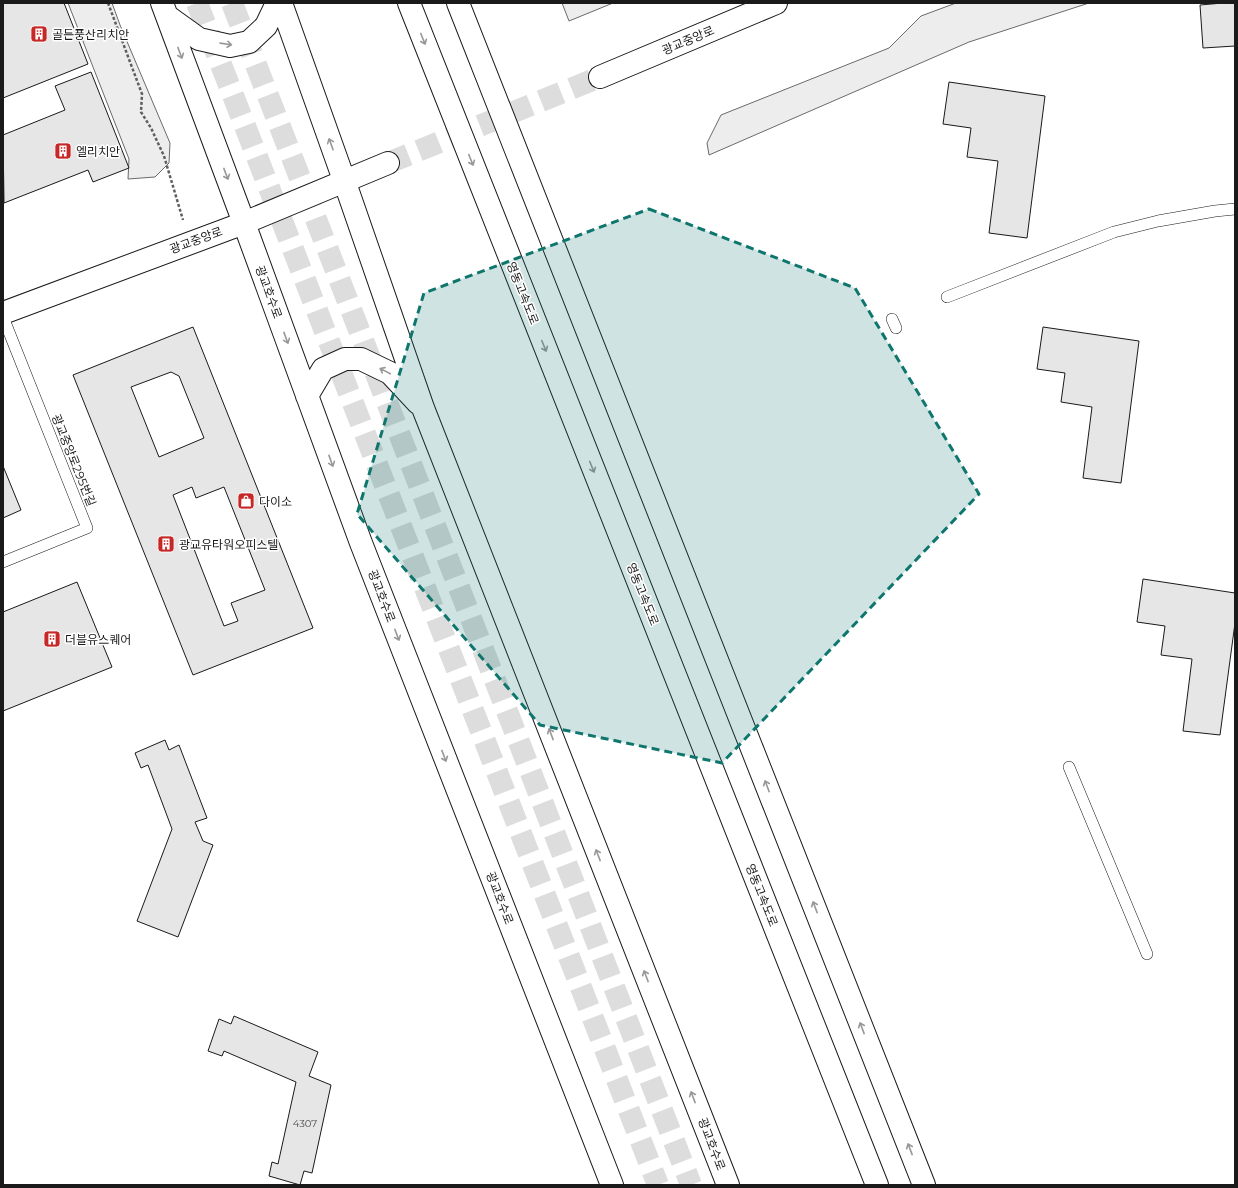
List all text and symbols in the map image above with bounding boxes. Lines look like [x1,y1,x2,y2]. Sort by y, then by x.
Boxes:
street label: 광교중앙로 [660,22,716,58]
building icon: 골든풍산리치안 [29,24,49,44]
place label: 골든풍산리치안 [52,27,129,42]
one-way arrow [420,33,427,45]
one-way arrow [219,40,232,48]
one-way arrow [177,46,185,58]
one-way arrow [327,138,335,150]
building icon: 엘리치안 [53,141,73,161]
place label: 엘리치안 [76,144,120,159]
one-way arrow [467,154,475,166]
one-way arrow [222,168,230,180]
street label: 광교중앙로 [167,224,225,256]
street label: 영동고속도로 [504,259,542,327]
street label: 광교호수로 [253,263,285,321]
one-way arrow [283,332,291,344]
one-way arrow [541,340,549,352]
one-way arrow [379,367,391,374]
street label: 광교중앙로295번길 [49,412,99,508]
one-way arrow [327,454,335,466]
one-way arrow [589,461,597,473]
shop icon: 다이소 [236,491,256,511]
place label: 다이소 [259,494,292,509]
building icon: 광교유타워오피스텔 [156,534,176,554]
place label: 광교유타워오피스텔 [179,537,278,552]
street label: 영동고속도로 [624,560,662,628]
street label: 광교호수로 [365,568,399,624]
one-way arrow [393,628,401,640]
building icon: 더블유스퀘어 [42,629,62,649]
place label: 더블유스퀘어 [65,632,131,647]
one-way arrow [546,728,554,740]
one-way arrow [441,749,448,761]
one-way arrow [762,780,770,792]
one-way arrow [594,849,602,861]
street label: 영동고속도로 [743,861,781,929]
street label: 광교호수로 [483,870,517,926]
one-way arrow [810,901,818,913]
one-way arrow [641,970,649,982]
one-way arrow [858,1022,866,1034]
one-way arrow [689,1091,697,1103]
street label: 광교호수로 [695,1116,729,1172]
house number: 4307 [293,1117,317,1130]
one-way arrow [905,1143,913,1155]

